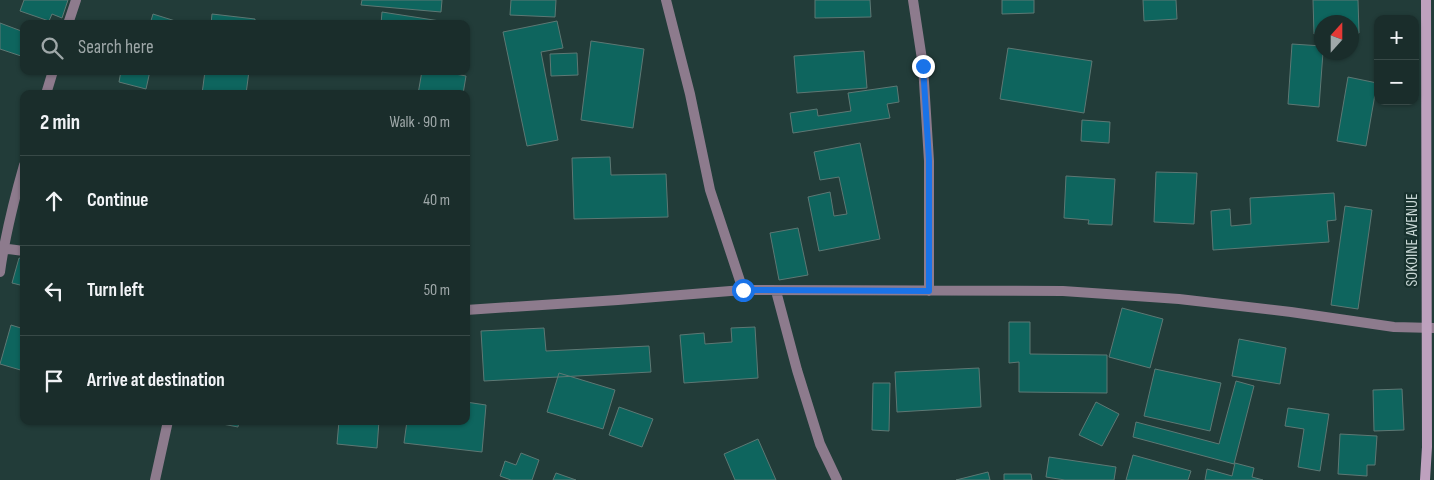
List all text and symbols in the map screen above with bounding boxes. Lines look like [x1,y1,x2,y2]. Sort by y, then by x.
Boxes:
north arrow [1314,15,1359,60]
map controls [1374,15,1419,105]
button: + [1374,15,1419,60]
search box [20,20,470,75]
icon: search [38,34,66,62]
text: Search here [78,36,154,59]
route end [912,55,935,78]
button: − [1374,60,1419,105]
text: 2 min [40,110,80,135]
text: Walk · 90 m [389,113,450,132]
icon: ahead [40,187,68,215]
text: Continue [87,189,148,212]
text: 40 m [423,191,450,210]
street label: SOKOINE AVENUE [1403,194,1422,287]
icon: left [40,277,68,305]
text: Turn left [87,279,144,302]
route start [732,279,755,302]
text: 50 m [424,281,450,300]
icon: arrive [40,367,68,395]
text: Arrive at destination [87,369,225,392]

